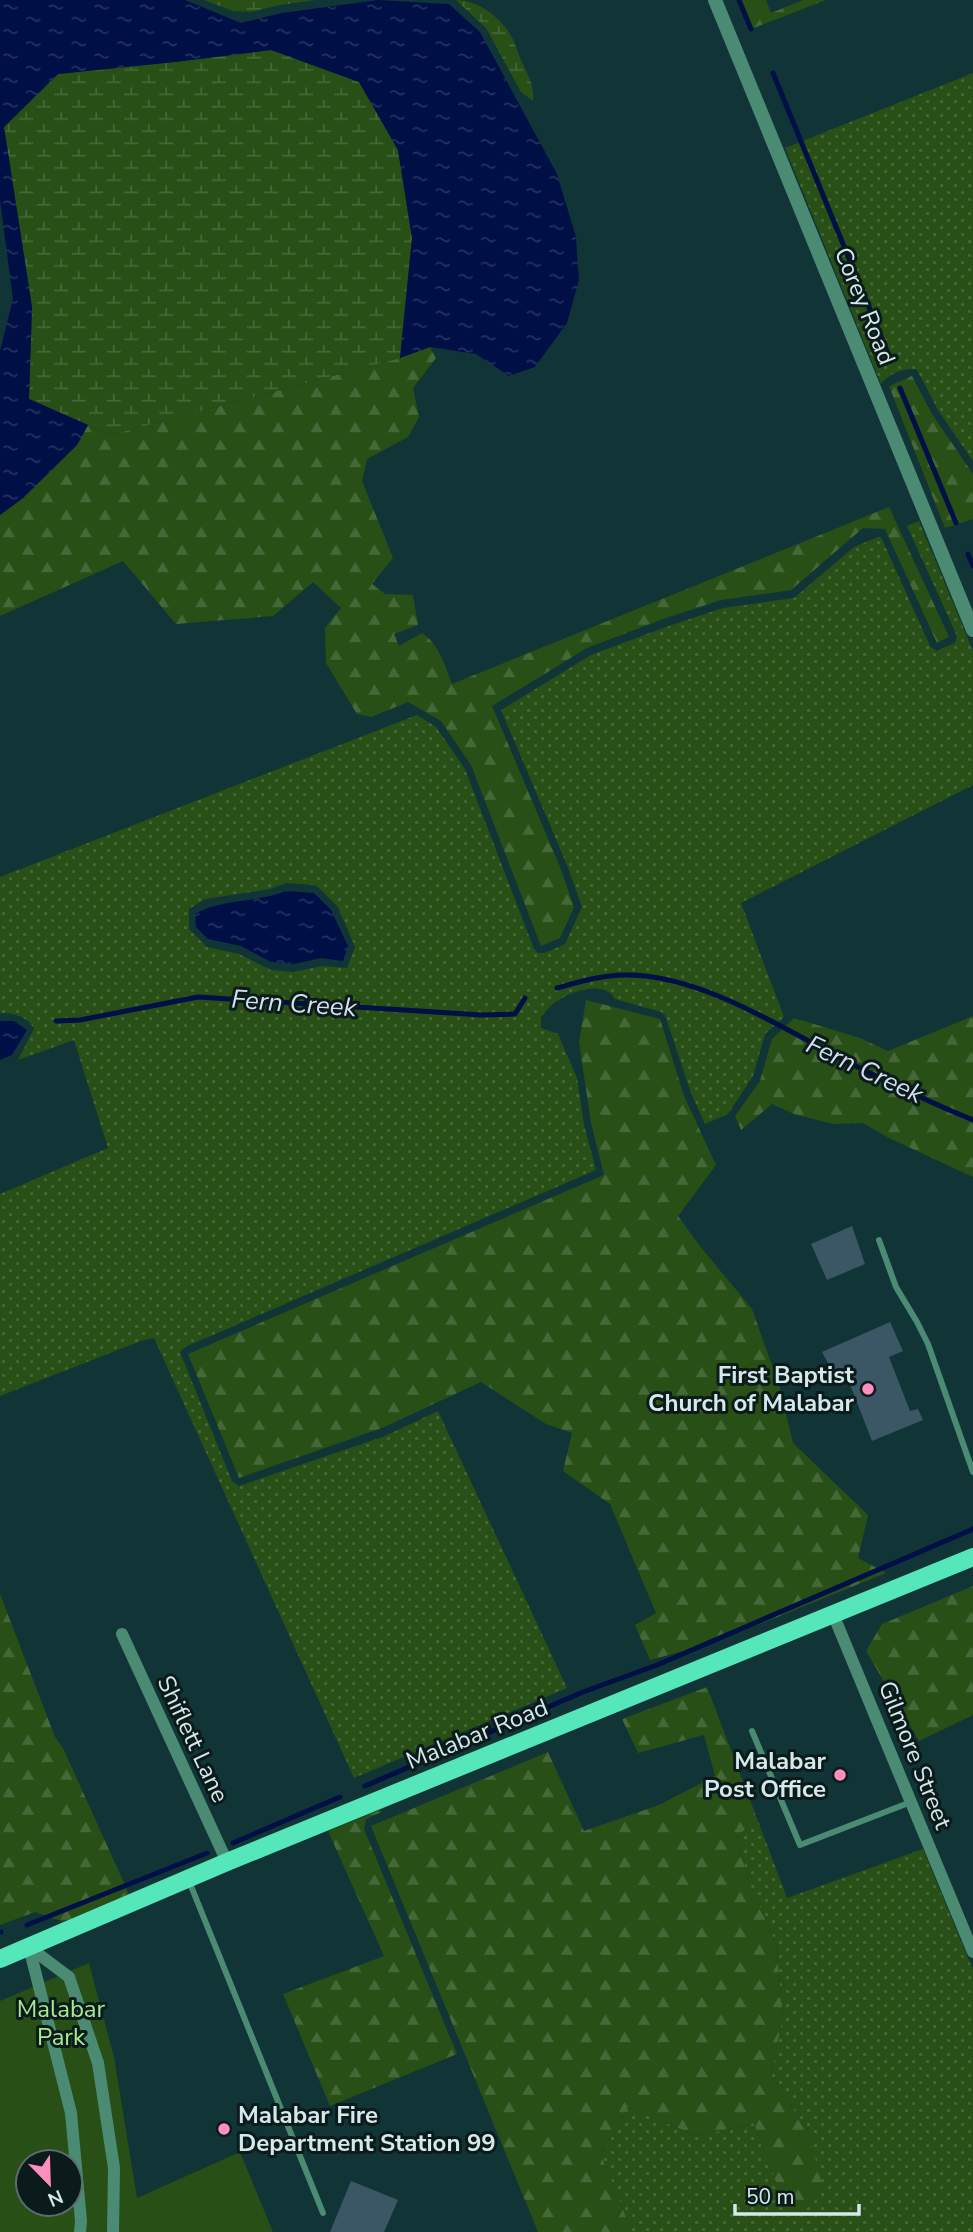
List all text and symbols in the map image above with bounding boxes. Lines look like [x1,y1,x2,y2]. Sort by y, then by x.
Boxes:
street label: Corey Road [827,242,903,370]
water label: Fern Creek [230,982,359,1025]
water label: Fern Creek [800,1027,930,1112]
place label: First Baptist Church of Malabar [648,1359,855,1419]
marker: First Baptist Church of Malabar [860,1381,876,1397]
street label: Shiflett Lane [150,1670,236,1808]
street label: Gilmore Street [871,1676,959,1834]
street label: Malabar Road [401,1691,553,1777]
place label: Malabar Post Office [704,1745,827,1805]
marker: Malabar Post Office [832,1767,848,1783]
park label: Malabar Park [17,1993,106,2053]
place label: Malabar Fire Department Station 99 [238,2099,496,2159]
marker: Malabar Fire Department Station 99 [216,2121,232,2137]
north arrow [14,2148,84,2218]
scale bar [735,2172,859,2216]
text: N [44,2183,67,2212]
text: 50 m [746,2183,795,2211]

